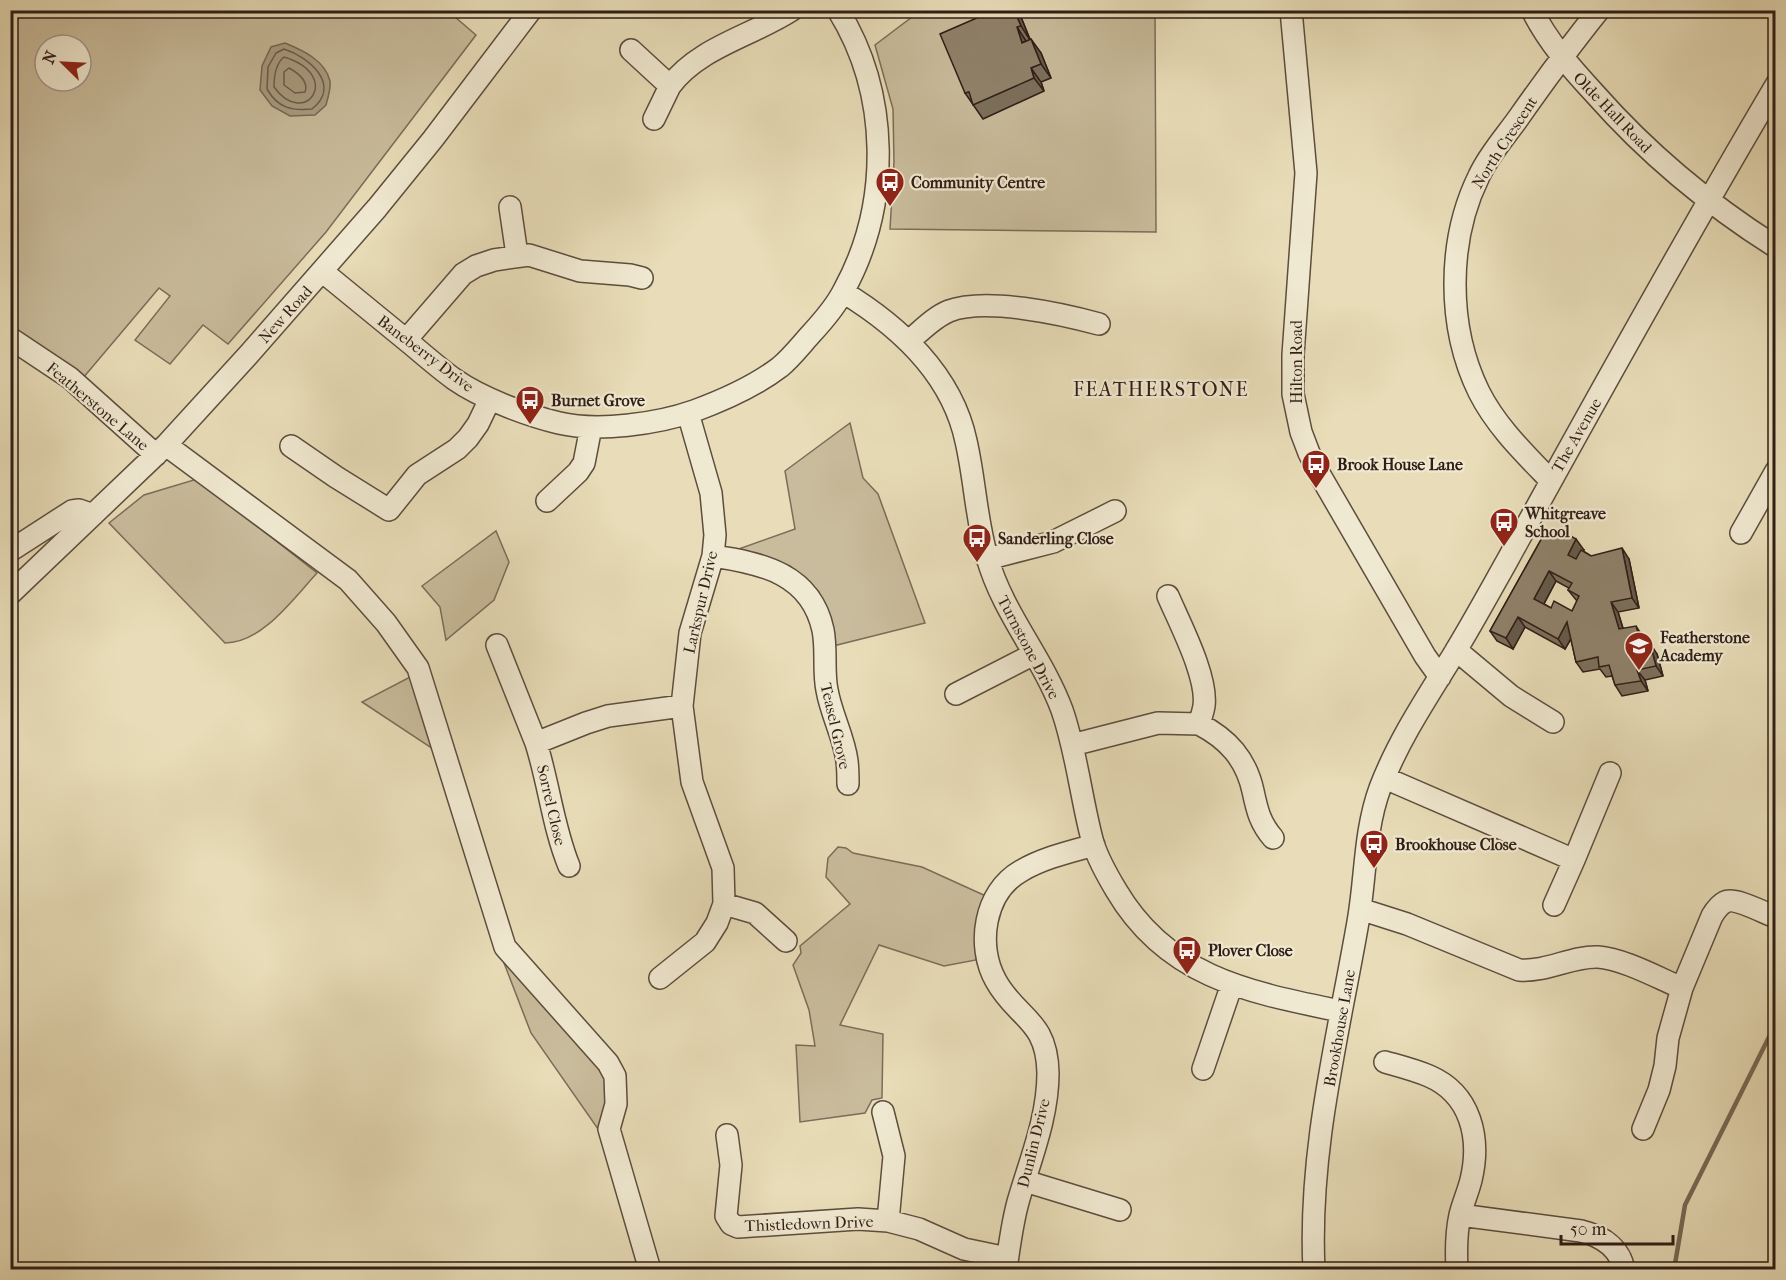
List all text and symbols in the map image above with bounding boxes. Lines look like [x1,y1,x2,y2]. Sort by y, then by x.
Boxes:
north arrow [33,33,93,93]
text: N [39,47,61,67]
street label: Olde Hall Road [1569,68,1656,157]
street label: North Crescent [1468,92,1541,192]
bus stop icon: Community Centre [874,166,906,208]
place label: Community Centre [911,173,1045,193]
street label: New Road [255,282,316,347]
street label: Baneberry Drive [374,311,478,396]
street label: Hilton Road [1287,320,1306,404]
street label: Featherstone Lane [43,358,153,455]
district label: FEATHERSTONE [1073,378,1249,401]
bus stop icon: Burnet Grove [514,384,546,426]
place label: Burnet Grove [551,391,645,410]
street label: The Avenue [1547,394,1605,476]
bus stop icon: Brook House Lane [1300,448,1332,490]
place label: Brook House Lane [1337,455,1463,474]
place label: Whitgreave School [1524,504,1606,541]
bus stop icon: Whitgreave School [1488,506,1520,548]
bus stop icon: Sanderling Close [961,522,993,564]
place label: Sanderling Close [998,529,1114,549]
street label: Larkspur Drive [679,549,722,655]
street label: Turnstone Drive [993,592,1064,702]
place label: Featherstone Academy [1659,628,1750,666]
school or university icon: Featherstone Academy [1623,630,1655,672]
street label: Teasel Grove [816,681,855,771]
street label: Sorrel Close [533,763,570,848]
bus stop icon: Brookhouse Close [1358,828,1390,870]
place label: Brookhouse Close [1395,835,1517,854]
bus stop icon: Plover Close [1171,934,1203,976]
place label: Plover Close [1208,941,1293,960]
street label: Brookhouse Lane [1320,968,1359,1088]
street label: Dunlin Drive [1013,1096,1054,1190]
scale bar [1561,1208,1674,1246]
street label: Thistledown Drive [744,1212,874,1235]
text: 50 m [1570,1219,1607,1240]

